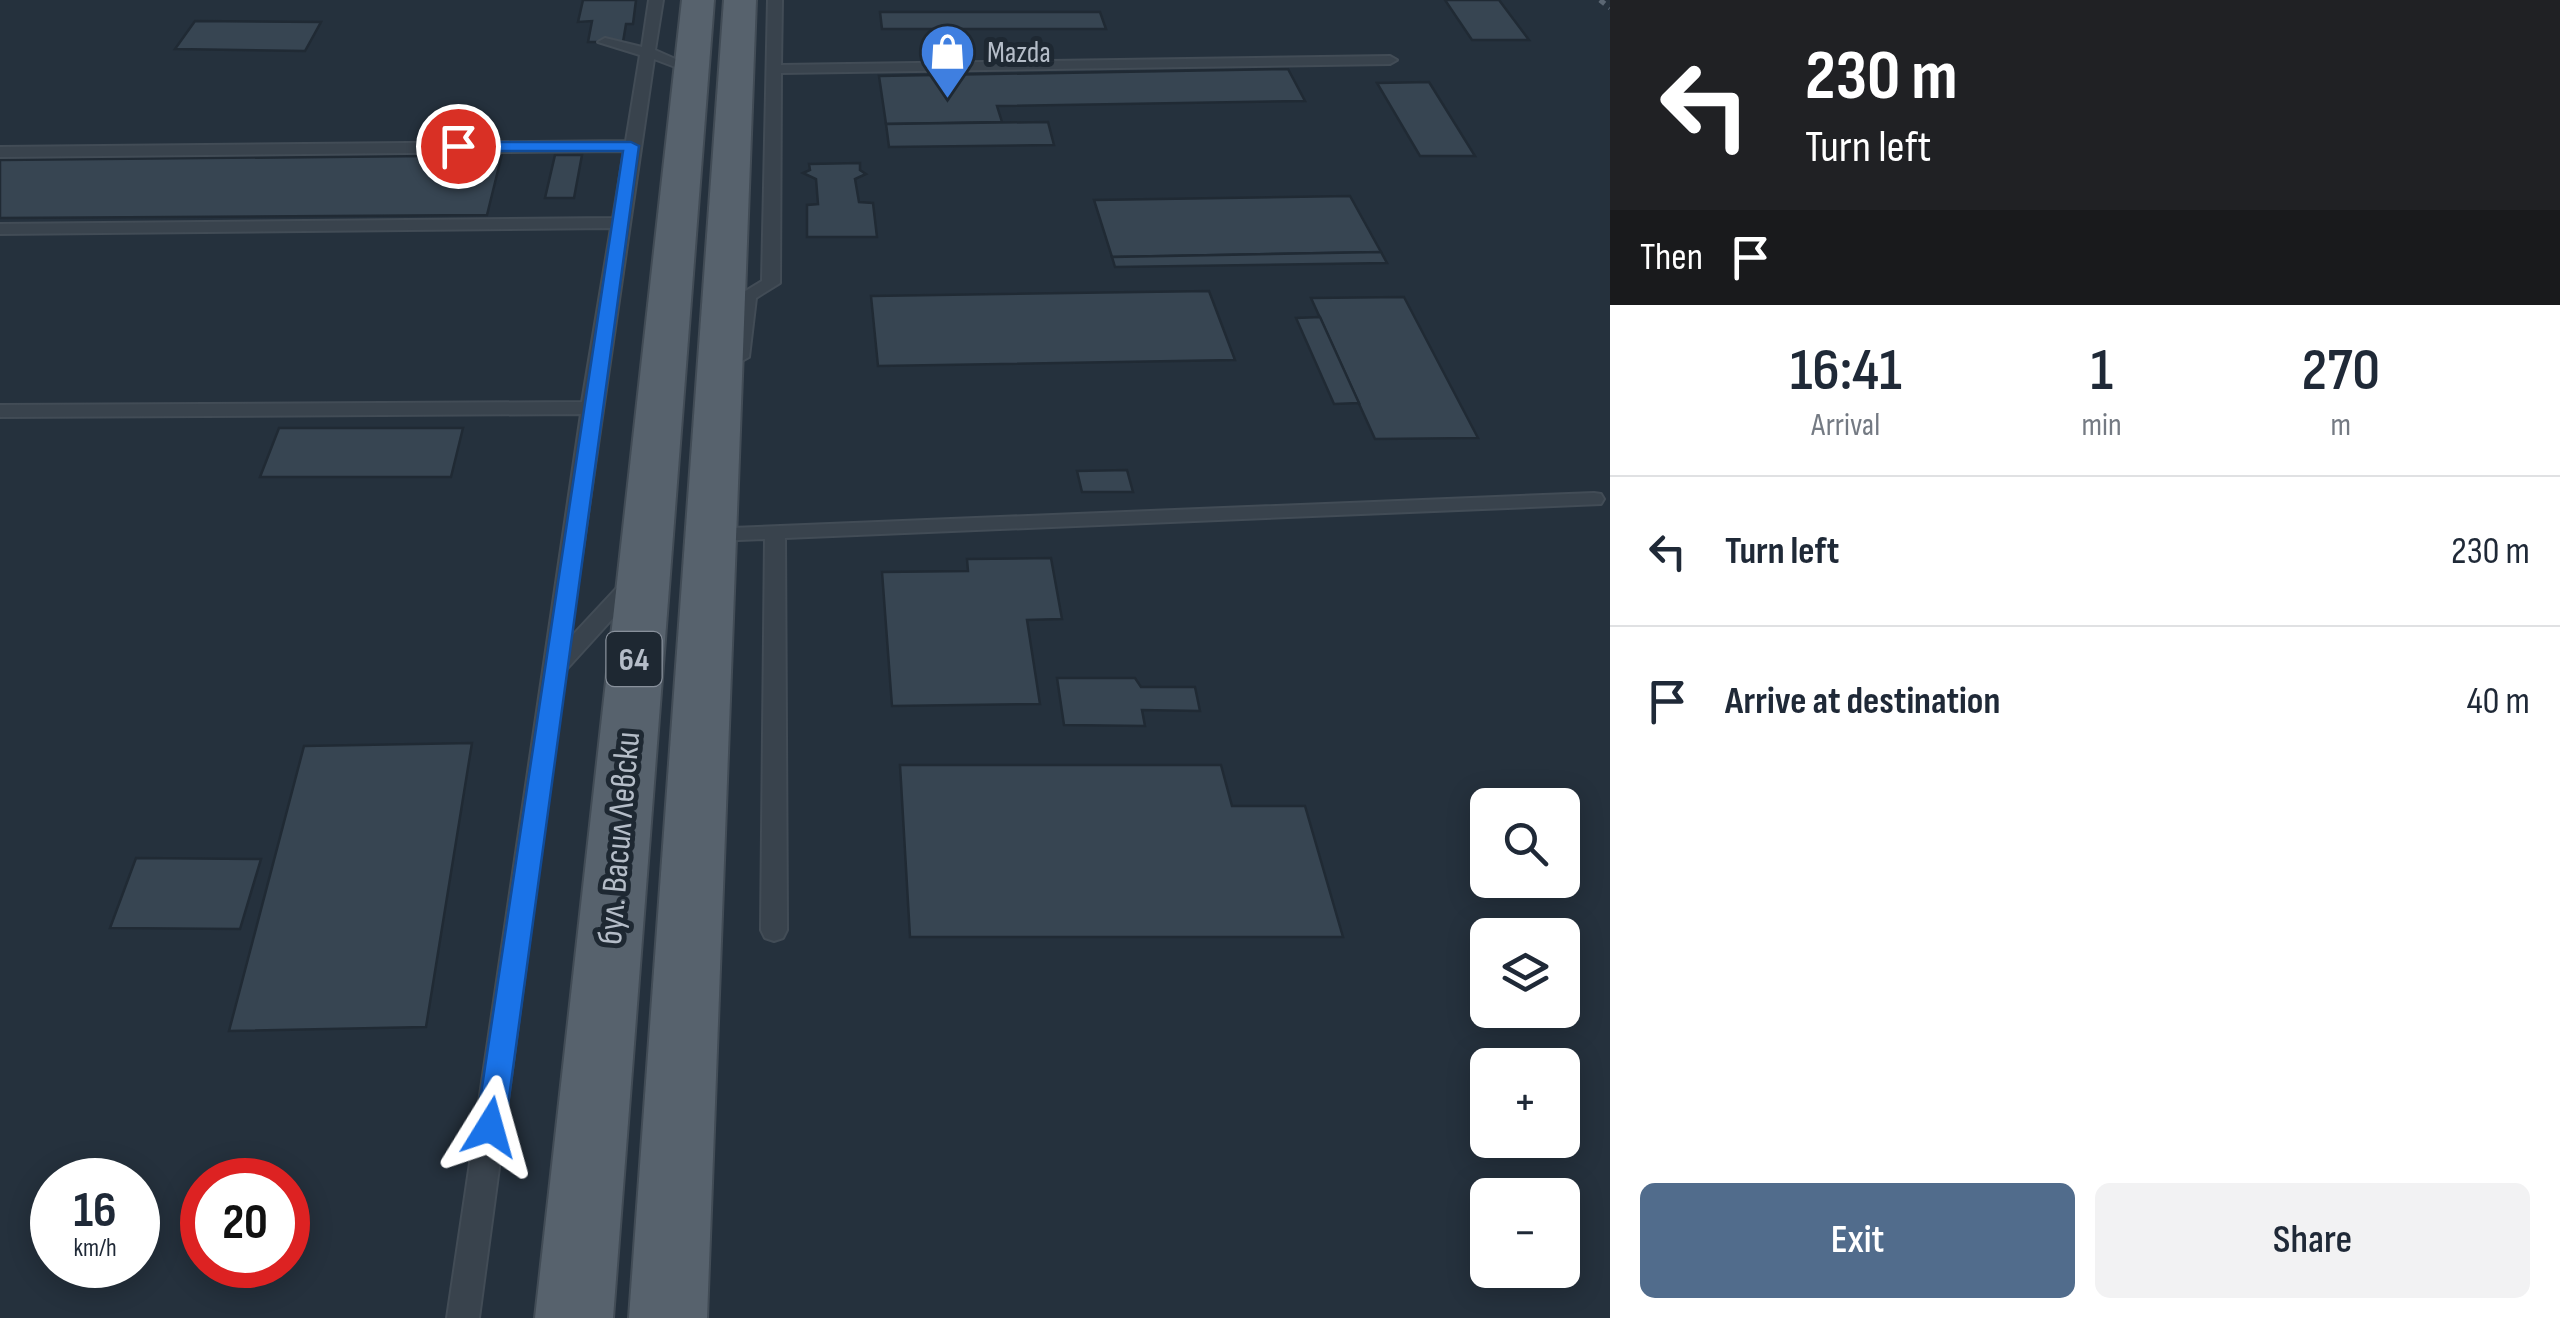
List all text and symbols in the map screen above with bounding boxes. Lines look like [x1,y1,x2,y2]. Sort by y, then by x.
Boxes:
shop icon: Mazda [918,22,978,101]
place label: Mazda [987,35,1051,71]
text: 230 m [1805,35,1958,119]
icon: left [1640,40,1770,170]
pin [416,104,501,189]
icon: arrive [431,119,486,174]
text: Turn left [1805,120,1931,175]
icon: arrive [1723,230,1778,285]
text: Then [1640,235,1703,280]
text: 16:41 [1790,335,1902,407]
text: 1 [2090,335,2113,407]
text: 270 [2302,335,2380,407]
text: Arrival [1811,406,1880,445]
text: min [2082,406,2122,445]
text: m [2331,406,2351,445]
icon: left [1640,524,1695,579]
text: Turn left [1725,529,1839,574]
text: 230 m [2451,529,2530,574]
road number: 64 [606,632,662,686]
icon: arrive [1640,674,1695,729]
text: Arrive at destination [1725,679,2000,724]
text: 40 m [2467,679,2530,724]
street label: бул. Васил Левски [589,730,650,946]
map controls [1470,788,1580,1288]
button: search [1470,788,1580,898]
button: layers [1470,918,1580,1028]
button: + [1470,1048,1580,1158]
position arrow [438,1075,542,1179]
speed limit sign: 20 [180,1158,310,1288]
button: − [1470,1178,1580,1288]
text: 16 [73,1181,117,1241]
button: Exit [1640,1183,2075,1298]
button: Share [2095,1183,2530,1298]
text: km/h [73,1233,117,1264]

